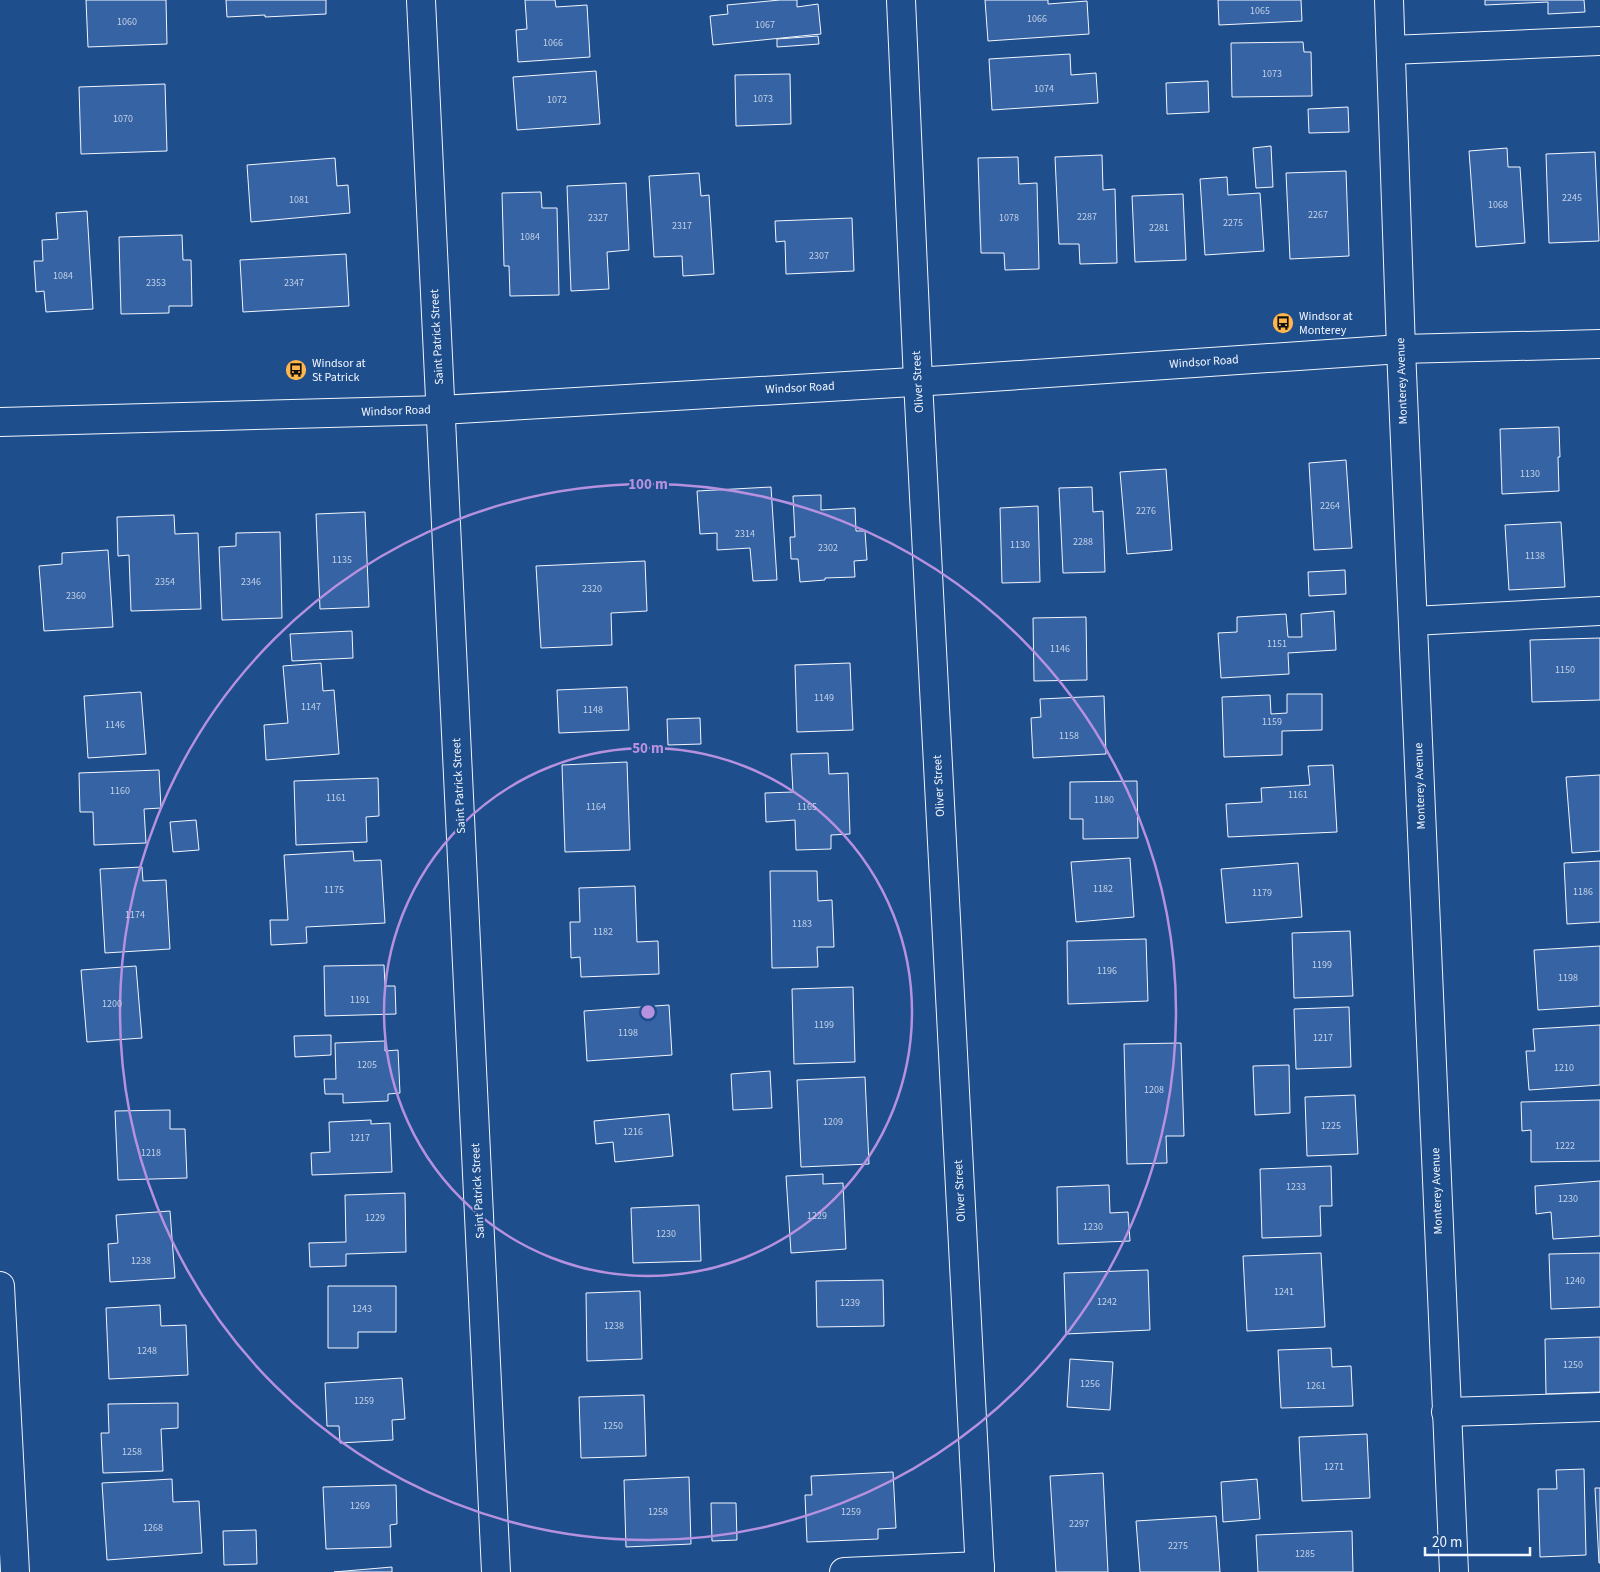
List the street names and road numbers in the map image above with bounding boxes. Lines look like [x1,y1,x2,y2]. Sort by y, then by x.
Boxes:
street label: Saint Patrick Street [426,289,448,385]
street label: Monterey Avenue [1392,337,1412,425]
street label: Oliver Street [908,351,928,413]
street label: Windsor Road [1169,351,1239,373]
street label: Windsor Road [765,378,835,398]
street label: Windsor Road [361,401,431,421]
street label: Saint Patrick Street [448,738,470,834]
street label: Monterey Avenue [1410,742,1430,830]
street label: Oliver Street [929,755,949,817]
street label: Saint Patrick Street [467,1143,489,1239]
street label: Monterey Avenue [1427,1147,1447,1235]
street label: Oliver Street [950,1160,970,1222]

